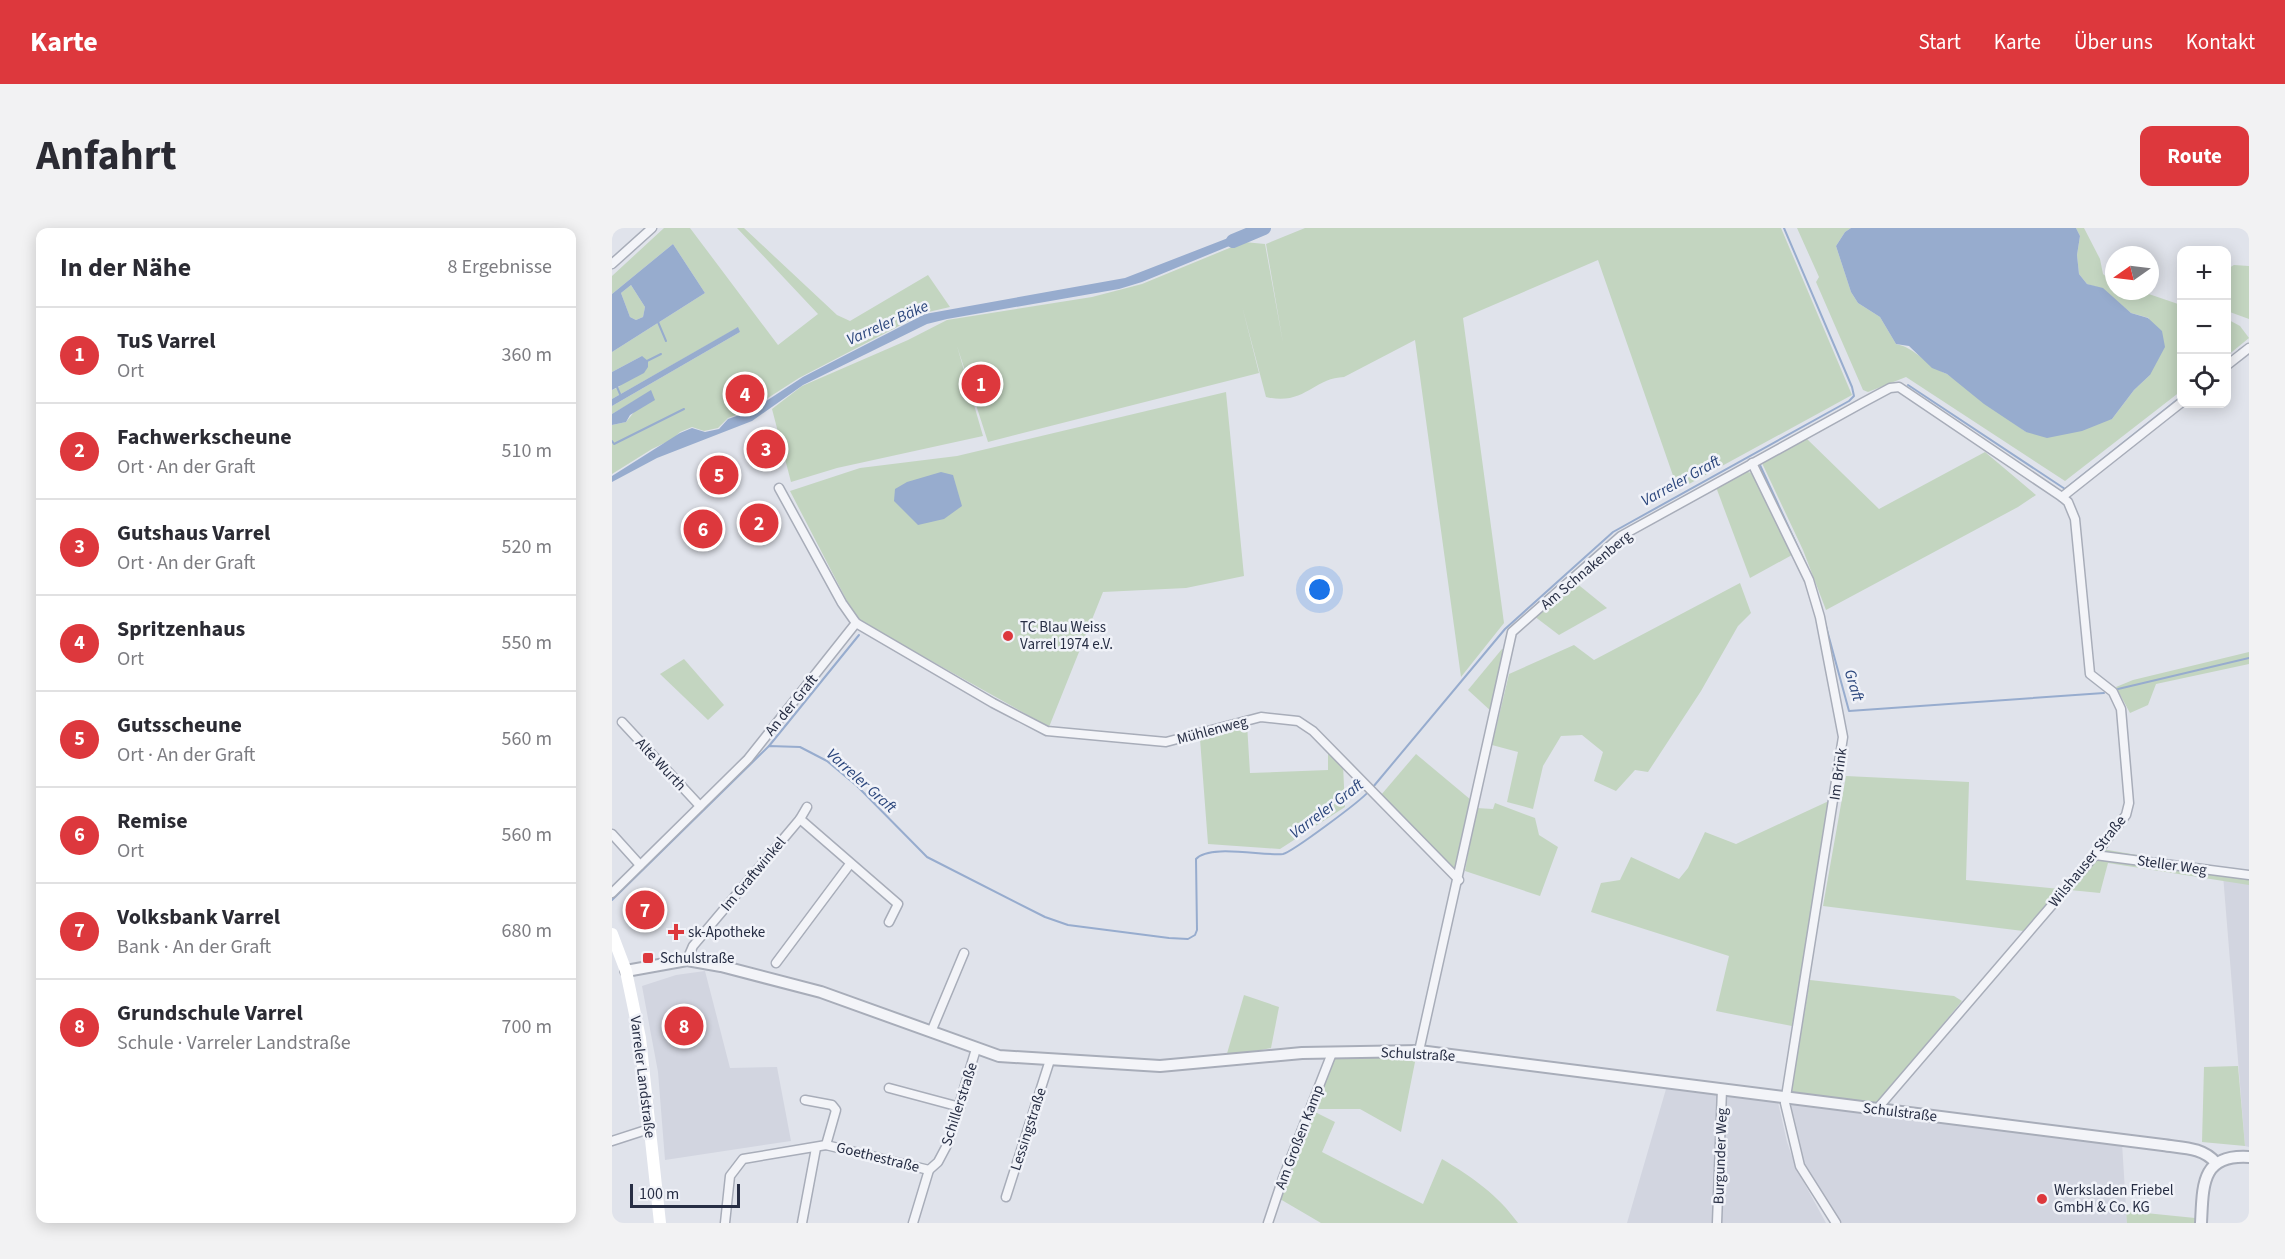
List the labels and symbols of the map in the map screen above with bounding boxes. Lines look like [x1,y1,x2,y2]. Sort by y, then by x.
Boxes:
north arrow [2105,246,2159,300]
water label: Varreler Bäke [843,295,932,351]
pin: 1 [962,362,1000,406]
pin: 4 [726,372,764,416]
pin: 3 [746,426,786,472]
water label: Varreler Graft [1637,450,1725,512]
pin: 5 [700,452,738,498]
pin: 2 [740,500,778,546]
pin: 6 [684,506,722,552]
street label: Am Schnakenberg [1536,526,1637,615]
your location [1305,575,1334,604]
place label: TC Blau Weiss Varrel 1974 e.V. [1020,617,1113,655]
marker: TC Blau Weiss Varrel 1974 e.V. [1001,629,1015,643]
water label: Graft [1839,667,1870,705]
street label: An der Graft [760,670,823,741]
street label: Mühlenweg [1175,711,1250,750]
street label: Alte Wurth [631,733,691,796]
water label: Varreler Graft [822,743,902,819]
street label: Im Brink [1824,746,1853,802]
water label: Varreler Graft [1285,773,1369,844]
street label: Wilshauser Straße [2044,811,2131,912]
street label: Im Graftwinkel [716,833,791,916]
street label: Steller Weg [2136,850,2208,881]
pin: 7 [626,888,664,932]
place label: sk-Apotheke [688,922,765,943]
marker: sk-Apotheke [669,925,683,939]
place label: Schulstraße [660,948,735,969]
marker: Schulstraße [641,951,655,965]
pin: 8 [664,1004,704,1048]
street label: Varreler Landstraße [625,1015,660,1139]
street label: Schulstraße [1380,1042,1456,1067]
street label: Schillerstraße [936,1060,983,1149]
street label: Am Großen Kamp [1270,1082,1329,1192]
street label: Lessingstraße [1005,1085,1052,1173]
street label: Schulstraße [1862,1098,1938,1127]
street label: Burgunder Weg [1708,1107,1733,1205]
street label: Goethestraße [834,1137,922,1178]
place label: Werksladen Friebel GmbH & Co. KG [2054,1180,2174,1218]
scale bar [630,1181,740,1208]
marker: Werksladen Friebel GmbH & Co. KG [2035,1192,2049,1206]

